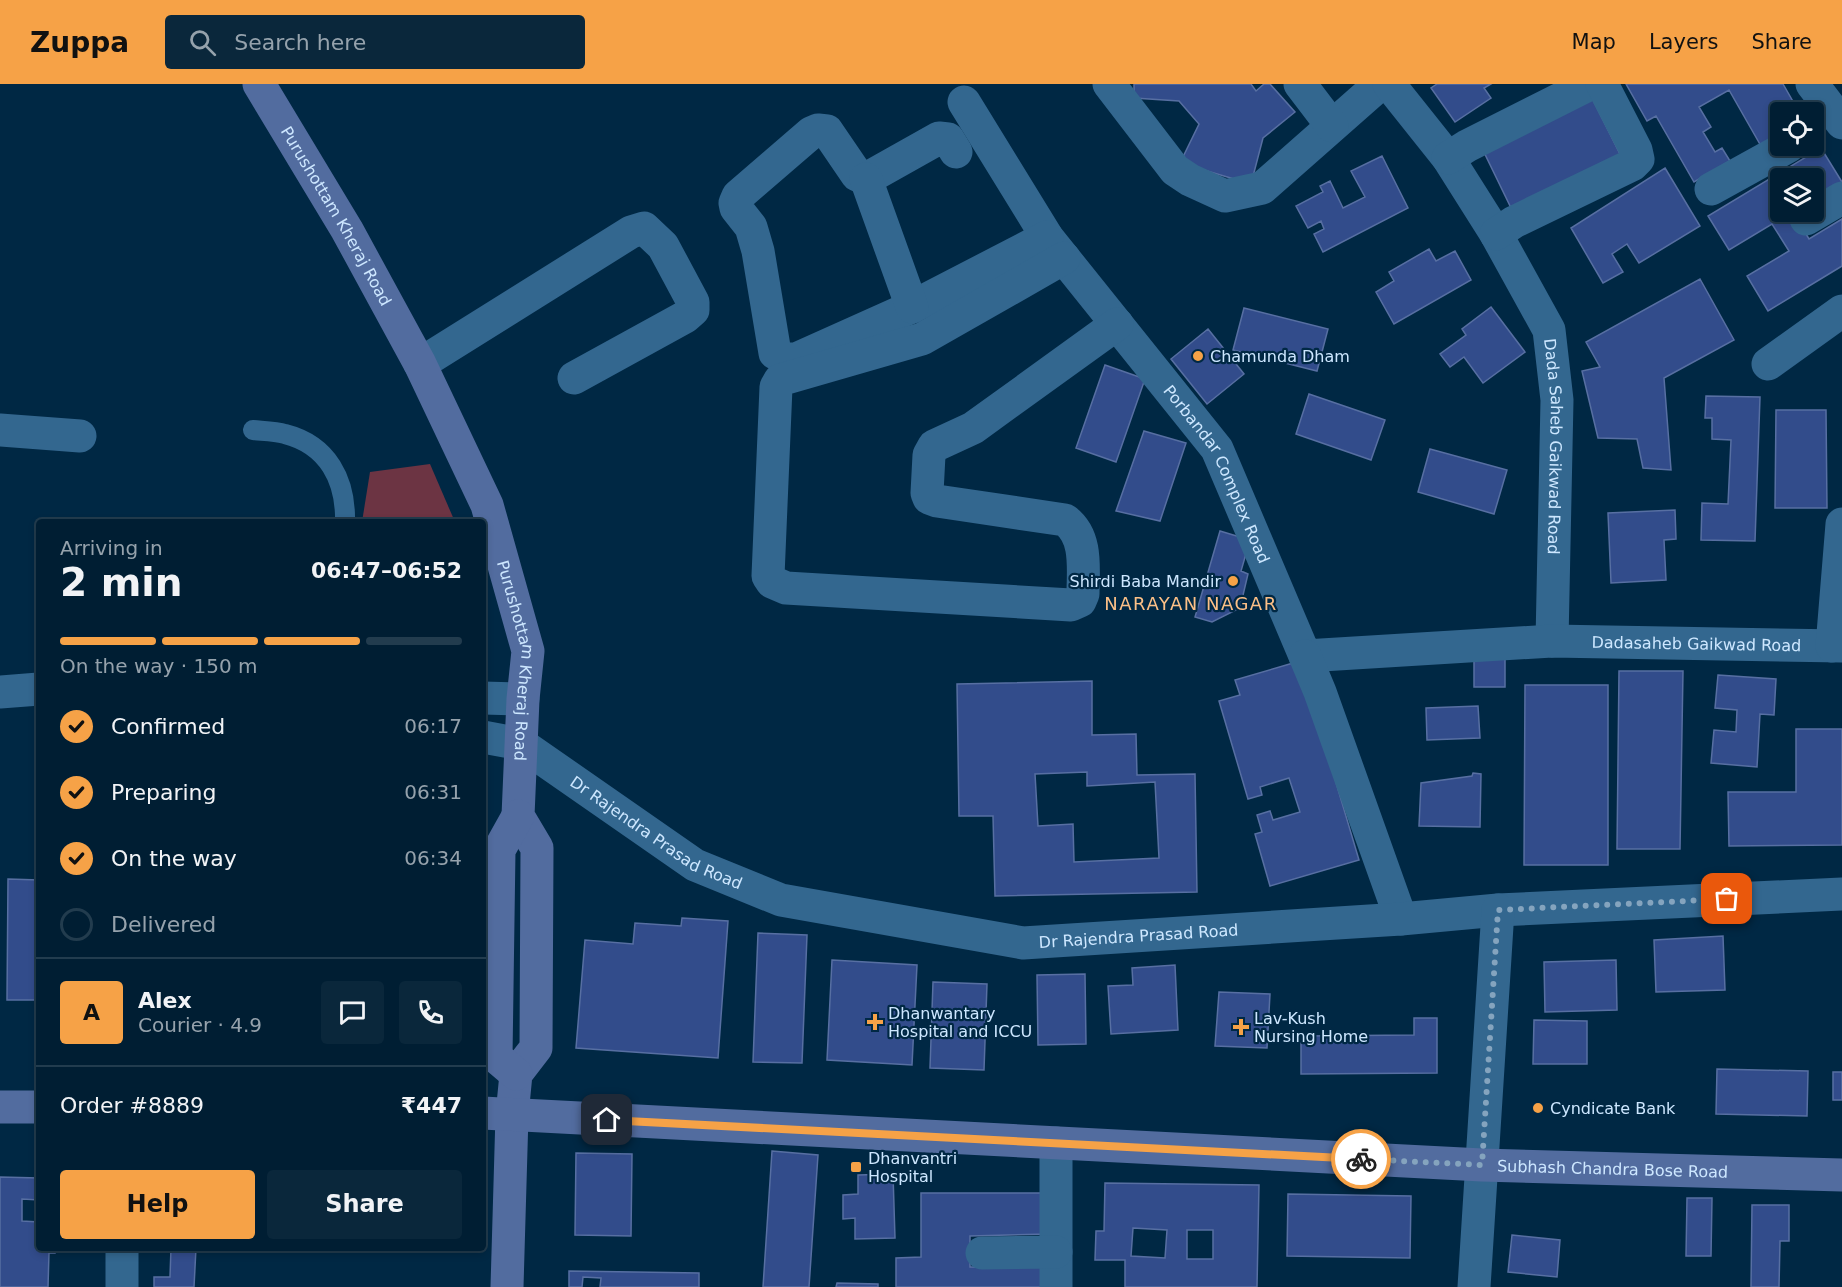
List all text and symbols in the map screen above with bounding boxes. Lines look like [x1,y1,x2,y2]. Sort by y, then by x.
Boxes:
search box [165,15,585,69]
text: Zuppa [30,26,129,59]
icon: search [186,26,219,59]
text: Search here [234,30,366,55]
text: Map [1572,30,1616,54]
text: Layers [1649,30,1718,54]
text: Share [1751,30,1812,54]
map controls [1770,102,1824,222]
button: locate [1770,102,1824,156]
street label: Purushottam Kheraj Road [277,123,396,309]
button: layers [1770,168,1824,222]
street label: Dada Saheb Gaikwad Road [1541,337,1567,555]
place label: Chamunda Dham [1210,347,1350,366]
marker: Chamunda Dham [1191,349,1205,363]
street label: Porbandar Complex Road [1160,381,1274,566]
text: Arriving in [60,536,163,560]
text: 06:47–06:52 [311,558,462,583]
street label: Purushottam Kheraj Road [493,558,538,761]
text: 2 min [60,560,182,605]
place label: Shirdi Baba Mandir [1070,572,1221,591]
marker: Shirdi Baba Mandir [1226,574,1240,588]
district label: NARAYAN NAGAR [1104,593,1278,614]
street label: Dadasaheb Gaikwad Road [1591,632,1801,655]
text: On the way · 150 m [60,654,258,678]
icon: check [60,710,93,743]
text: Confirmed [111,714,225,739]
text: 06:17 [404,714,462,738]
street label: Dr Rajendra Prasad Road [567,772,745,893]
icon: check [60,776,93,809]
text: Preparing [111,780,217,805]
text: 06:31 [404,780,462,804]
icon: check [60,842,93,875]
text: On the way [111,846,237,871]
text: 06:34 [404,846,462,870]
pin [1701,873,1752,924]
icon: bag [1710,882,1743,915]
text: Delivered [111,912,216,937]
street label: Dr Rajendra Prasad Road [1038,920,1239,951]
button: chat [321,981,384,1044]
button: phone [399,981,462,1044]
text: Alex [138,988,192,1013]
text: A [83,1000,100,1025]
place label: Dhanwantary Hospital and ICCU [888,1004,1032,1041]
place label: Lav-Kush Nursing Home [1254,1009,1368,1046]
text: Courier · 4.9 [138,1013,262,1037]
marker: Dhanwantary Hospital and ICCU [866,1013,884,1031]
marker: Lav-Kush Nursing Home [1232,1018,1250,1036]
text: Order #8889 [60,1093,204,1118]
text: ₹447 [401,1093,462,1118]
pin [581,1094,632,1145]
place label: Cyndicate Bank [1550,1099,1676,1118]
marker: Cyndicate Bank [1531,1101,1545,1115]
icon: home [590,1103,623,1136]
courier [1331,1129,1391,1189]
icon: bike [1345,1143,1378,1176]
place label: Dhanvantri Hospital [868,1149,957,1186]
street label: Subhash Chandra Bose Road [1497,1156,1728,1181]
marker: Dhanvantri Hospital [849,1160,863,1174]
button: Help [60,1170,255,1239]
button: Share [267,1170,462,1239]

